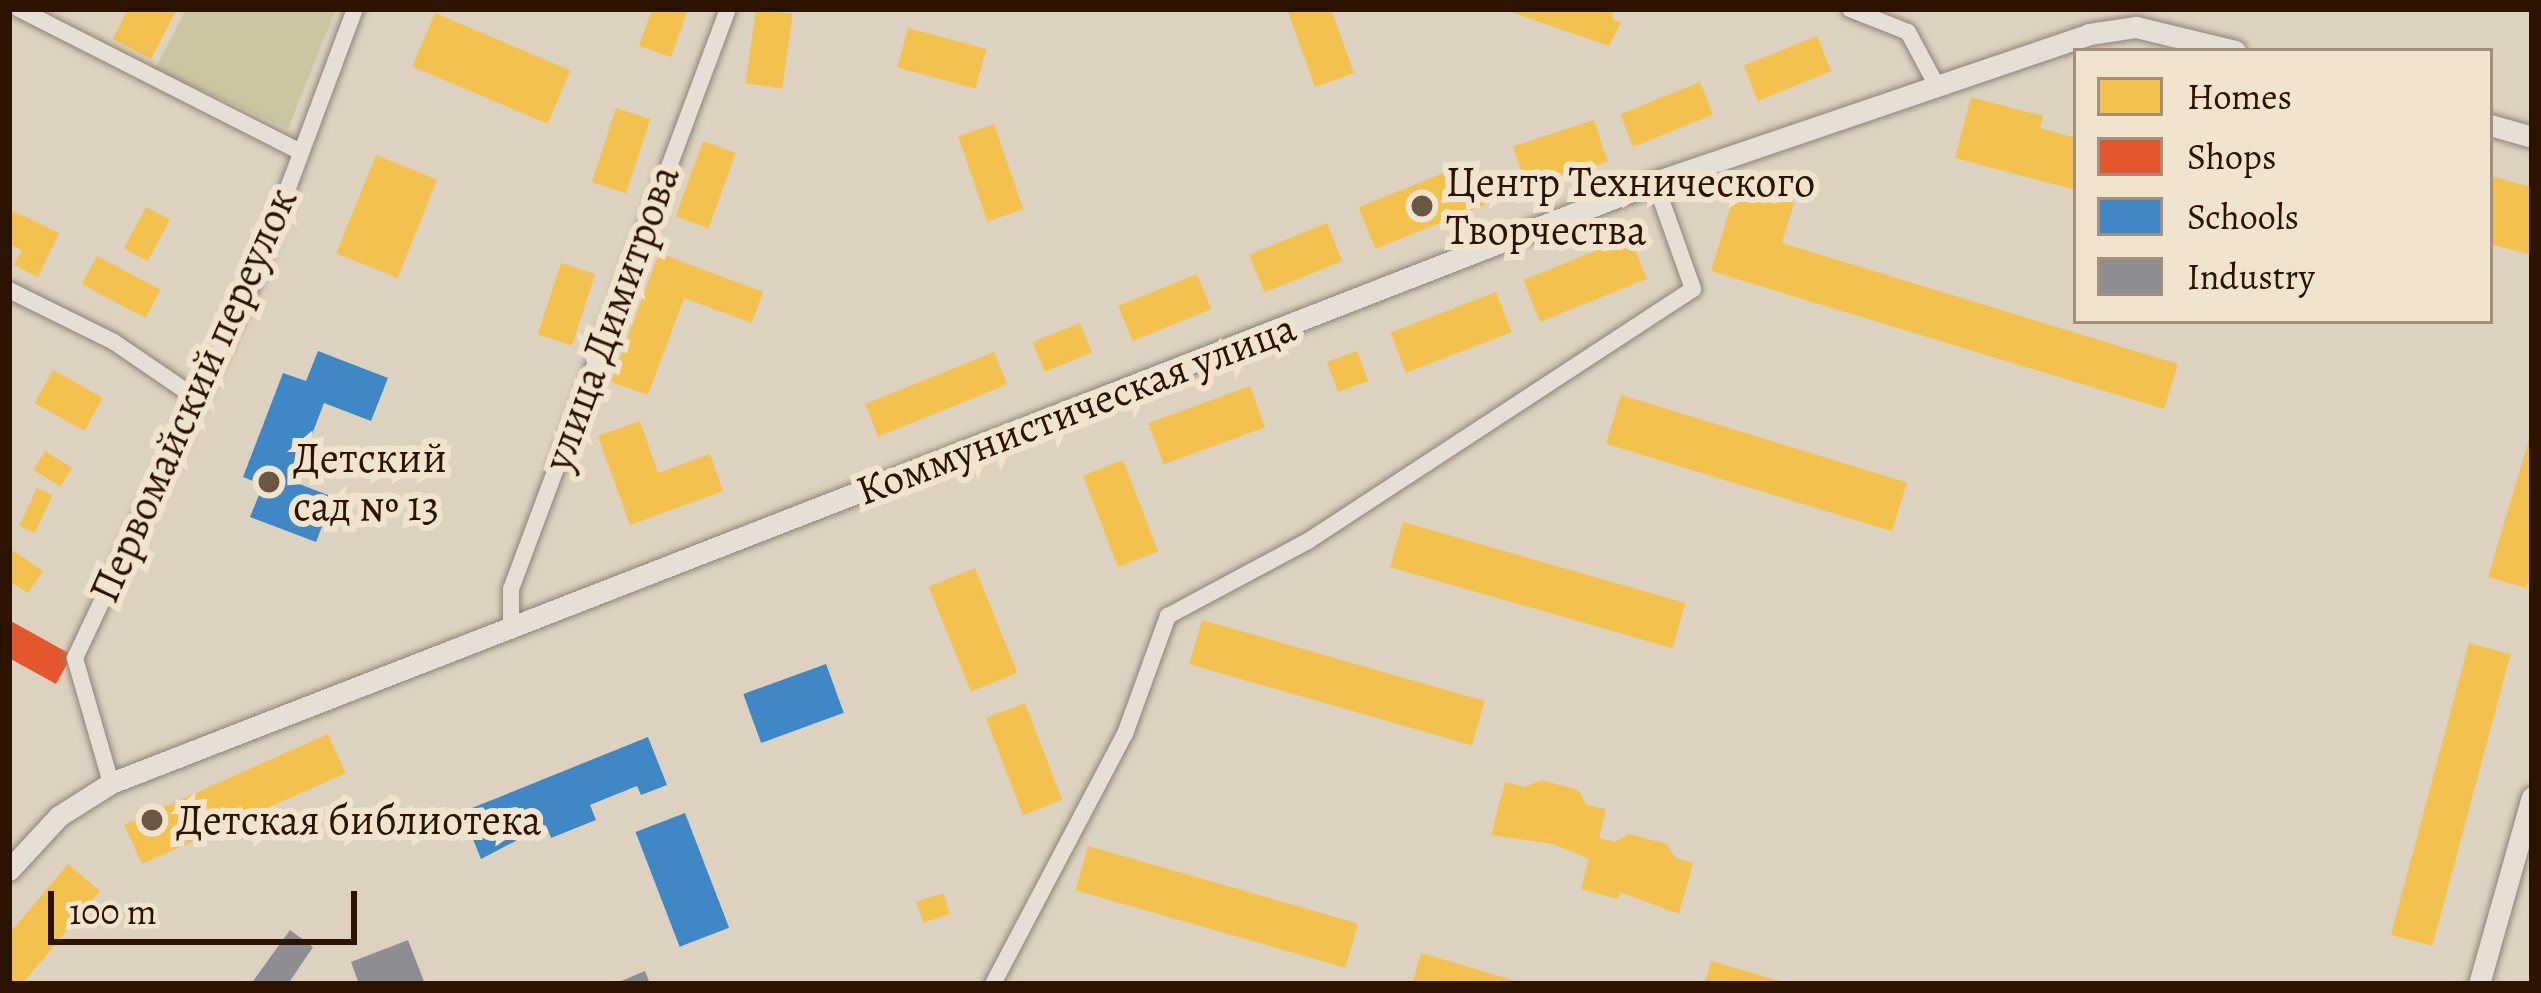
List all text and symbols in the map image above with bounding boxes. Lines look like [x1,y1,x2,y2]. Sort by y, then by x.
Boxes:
legend [2073,48,2493,324]
text: Homes [2187,72,2292,121]
text: Shops [2187,132,2276,181]
place label: Центр Технического Творчества [1446,157,1815,255]
street label: улица Димитрова [532,159,690,477]
street label: Первомайский переулок [79,180,307,610]
text: Schools [2187,192,2299,241]
marker: Центр Технического Творчества [1409,193,1435,219]
text: Industry [2187,252,2315,301]
street label: Коммунистическая улица [849,302,1303,516]
place label: Детский сад № 13 [293,433,447,532]
marker: Детский сад № 13 [256,469,282,495]
place label: Детская библиотека [176,795,541,845]
marker: Детская библиотека [139,807,165,833]
scale bar [54,867,363,941]
text: 100 m [69,887,157,936]

